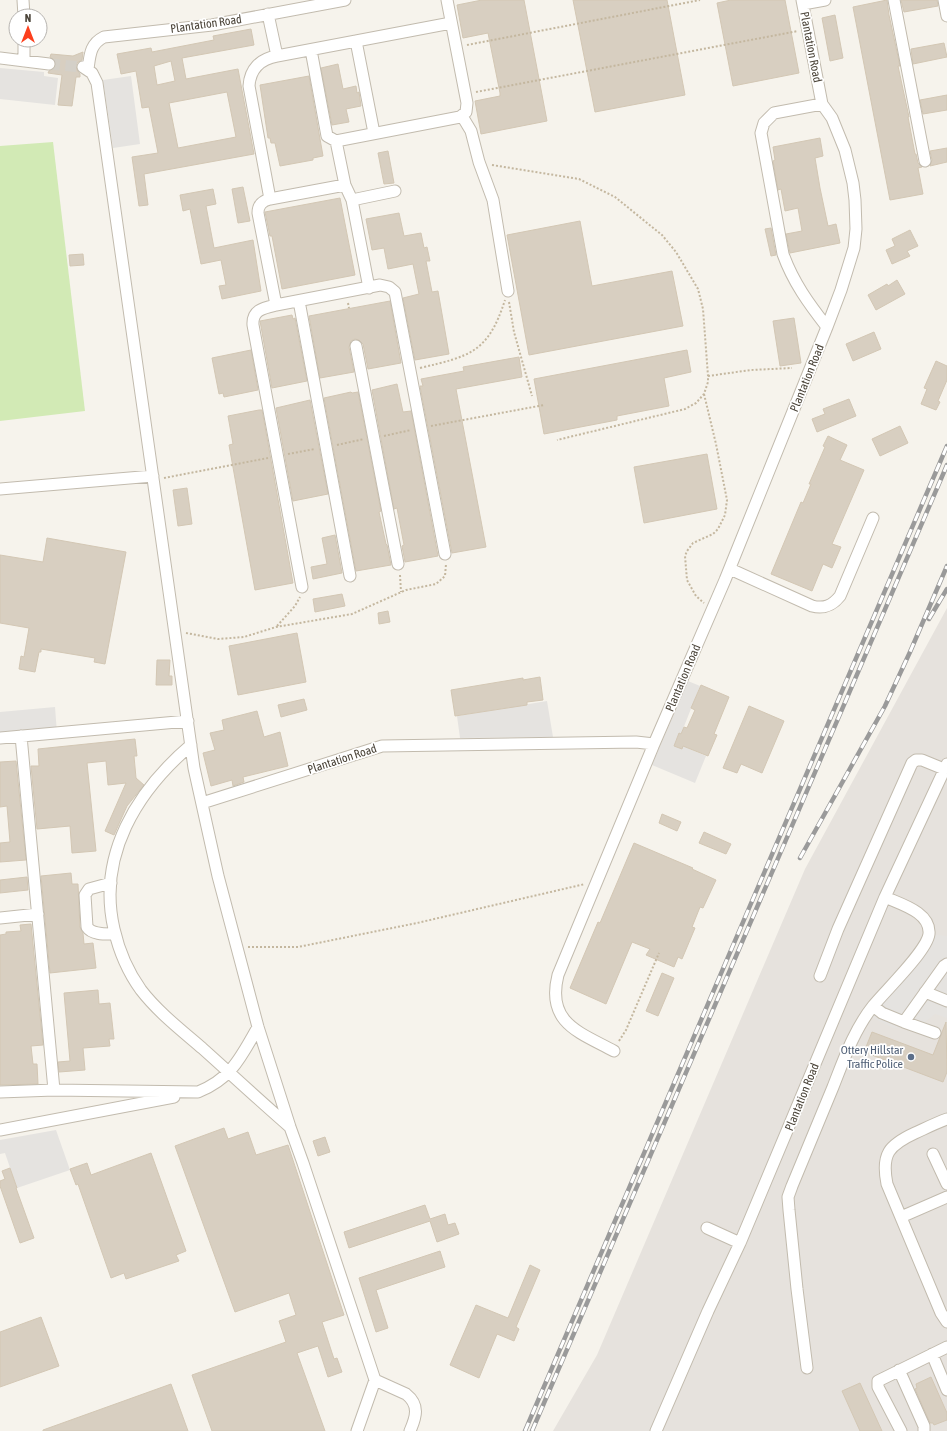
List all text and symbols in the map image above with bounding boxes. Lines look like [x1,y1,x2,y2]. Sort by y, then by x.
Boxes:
north arrow [8,8,48,48]
street label: Plantation Road [797,10,825,84]
text: N [25,12,31,24]
street label: Plantation Road [170,12,242,36]
street label: Plantation Road [787,342,827,414]
street label: Plantation Road [663,642,703,714]
street label: Plantation Road [306,741,378,777]
place label: Ottery Hillstar Traffic Police [841,1043,903,1071]
marker: Ottery Hillstar Traffic Police [906,1052,916,1062]
street label: Plantation Road [782,1061,822,1133]

